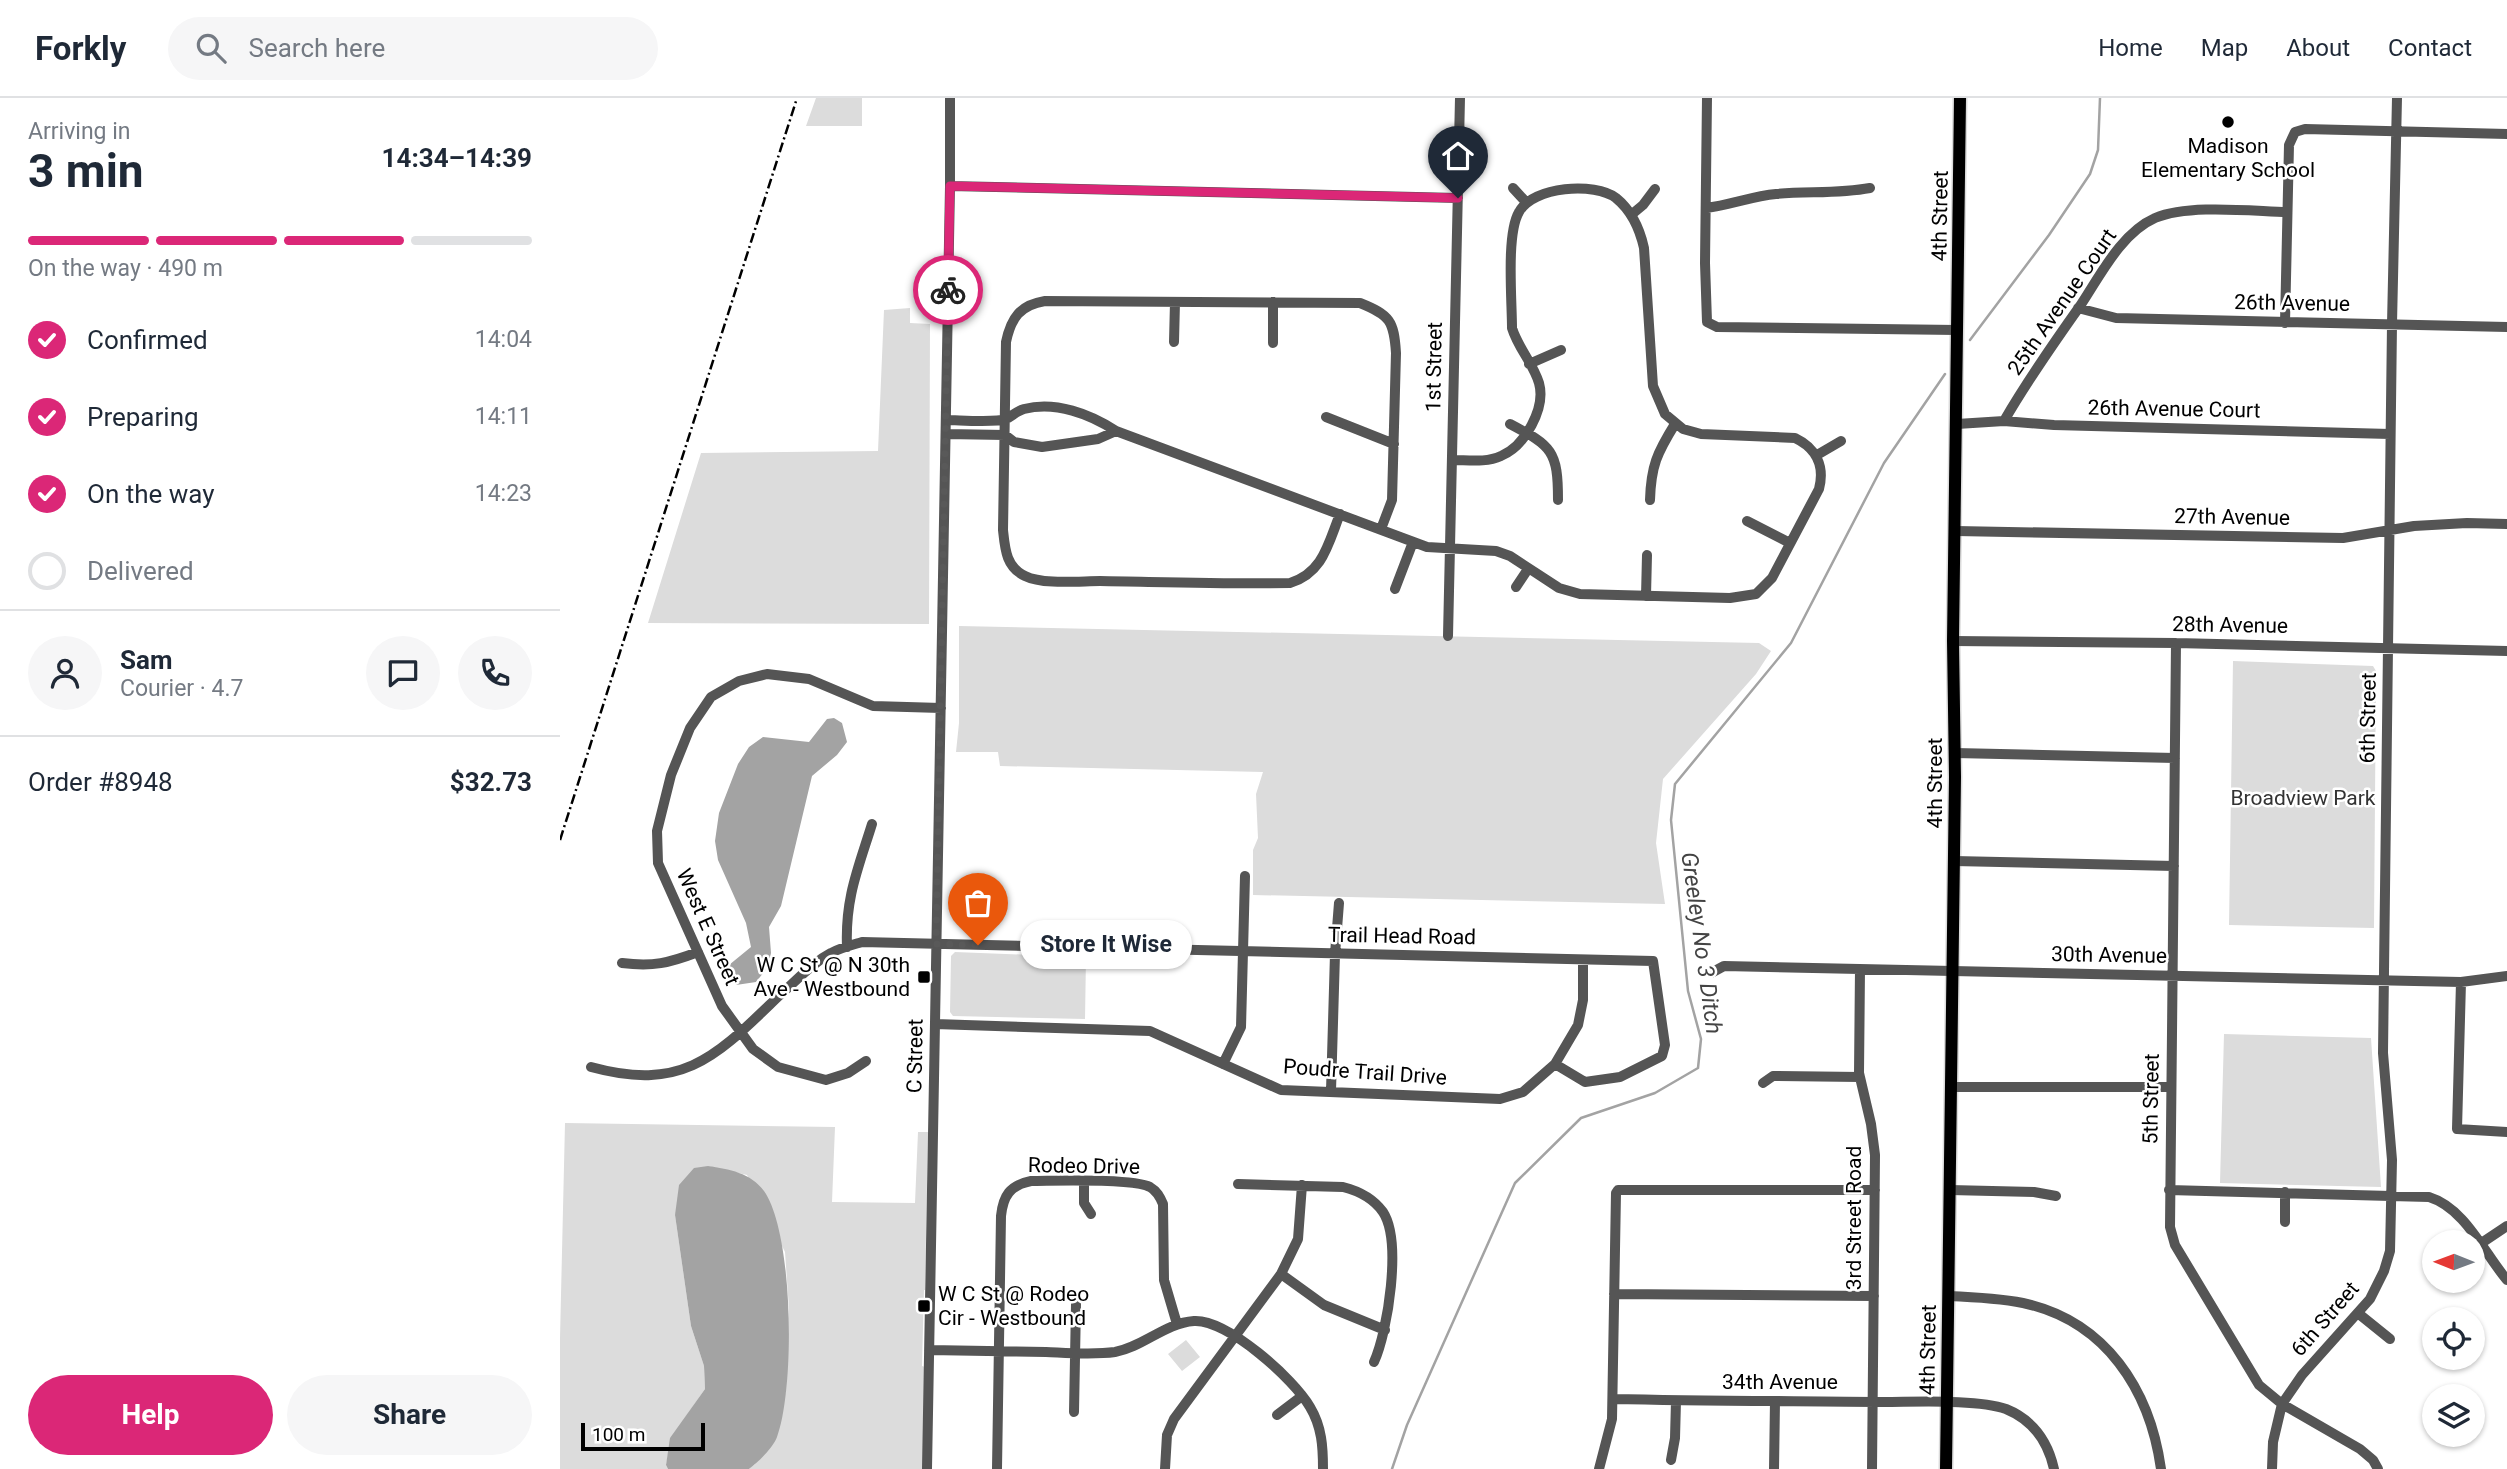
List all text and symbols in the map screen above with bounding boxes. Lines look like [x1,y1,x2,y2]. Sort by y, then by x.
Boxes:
search box [168,17,658,80]
text: Forkly [35,29,126,68]
icon: search [192,29,230,67]
text: Search here [248,33,385,63]
text: Home [2098,34,2163,62]
text: Map [2201,34,2248,62]
text: About [2286,34,2350,62]
text: Contact [2388,34,2472,62]
marker: Madison Elementary School [2220,114,2236,130]
text: Arriving in [28,118,131,145]
pin [1428,126,1488,198]
place label: Madison Elementary School [2141,134,2315,182]
icon: home [1439,137,1477,175]
text: 14:34–14:39 [382,143,532,173]
text: 3 min [28,144,144,198]
street label: 4th Street [1927,170,1953,262]
street label: 25th Avenue Court [2003,224,2121,380]
text: On the way · 490 m [28,255,223,282]
courier [913,255,983,325]
icon: bike [929,271,967,309]
street label: 26th Avenue [2234,290,2350,316]
icon: check [28,321,66,359]
street label: 1st Street [1421,322,1447,412]
text: Confirmed [87,325,208,355]
text: 14:04 [475,326,532,353]
street label: 26th Avenue Court [2087,395,2261,423]
icon: check [28,398,66,436]
text: Preparing [87,402,199,432]
text: 14:11 [475,403,532,430]
icon: check [28,475,66,513]
text: On the way [87,479,215,509]
text: 14:23 [475,480,532,507]
street label: 27th Avenue [2174,504,2290,530]
text: Delivered [87,556,194,586]
street label: 28th Avenue [2172,612,2288,638]
button: person [28,636,102,710]
button: chat [366,636,440,710]
button: phone [458,636,532,710]
text: Sam [120,645,172,675]
street label: 6th Street [2355,672,2381,764]
text: Courier · 4.7 [120,675,243,702]
street label: 4th Street [1923,737,1947,828]
text: Order #8948 [28,767,173,797]
text: $32.73 [450,767,532,797]
park label: Broadview Park [2231,786,2376,810]
water label: Greeley No 3 Ditch [1675,850,1728,1036]
street label: West E Street [672,865,744,989]
pin [948,873,1008,945]
icon: bag [959,884,997,922]
callout: Store It Wise [1020,920,1192,970]
street label: Trail Head Road [1328,923,1476,949]
text: Store It Wise [1040,931,1172,958]
street label: 30th Avenue [2051,942,2167,968]
place label: W C St @ N 30th Ave - Westbound [753,953,910,1001]
marker: W C St @ N 30th Ave - Westbound [916,969,932,985]
street label: C Street [902,1019,928,1093]
street label: 5th Street [2138,1053,2164,1145]
street label: Poudre Trail Drive [1282,1054,1448,1090]
street label: 3rd Street Road [1842,1146,1866,1290]
street label: Rodeo Drive [1028,1153,1140,1179]
north arrow [2422,1230,2485,1293]
map controls [2422,1230,2485,1447]
street label: 6th Street [2286,1277,2364,1361]
place label: W C St @ Rodeo Cir - Westbound [938,1282,1089,1330]
marker: W C St @ Rodeo Cir - Westbound [916,1298,932,1314]
street label: 4th Street [1915,1304,1941,1396]
button: locate [2422,1307,2485,1370]
street label: 34th Avenue [1722,1370,1838,1394]
button: Help [28,1375,273,1455]
button: Share [287,1375,532,1455]
button: layers [2422,1384,2485,1447]
scale bar [581,1420,705,1452]
text: 100 m [592,1423,645,1446]

